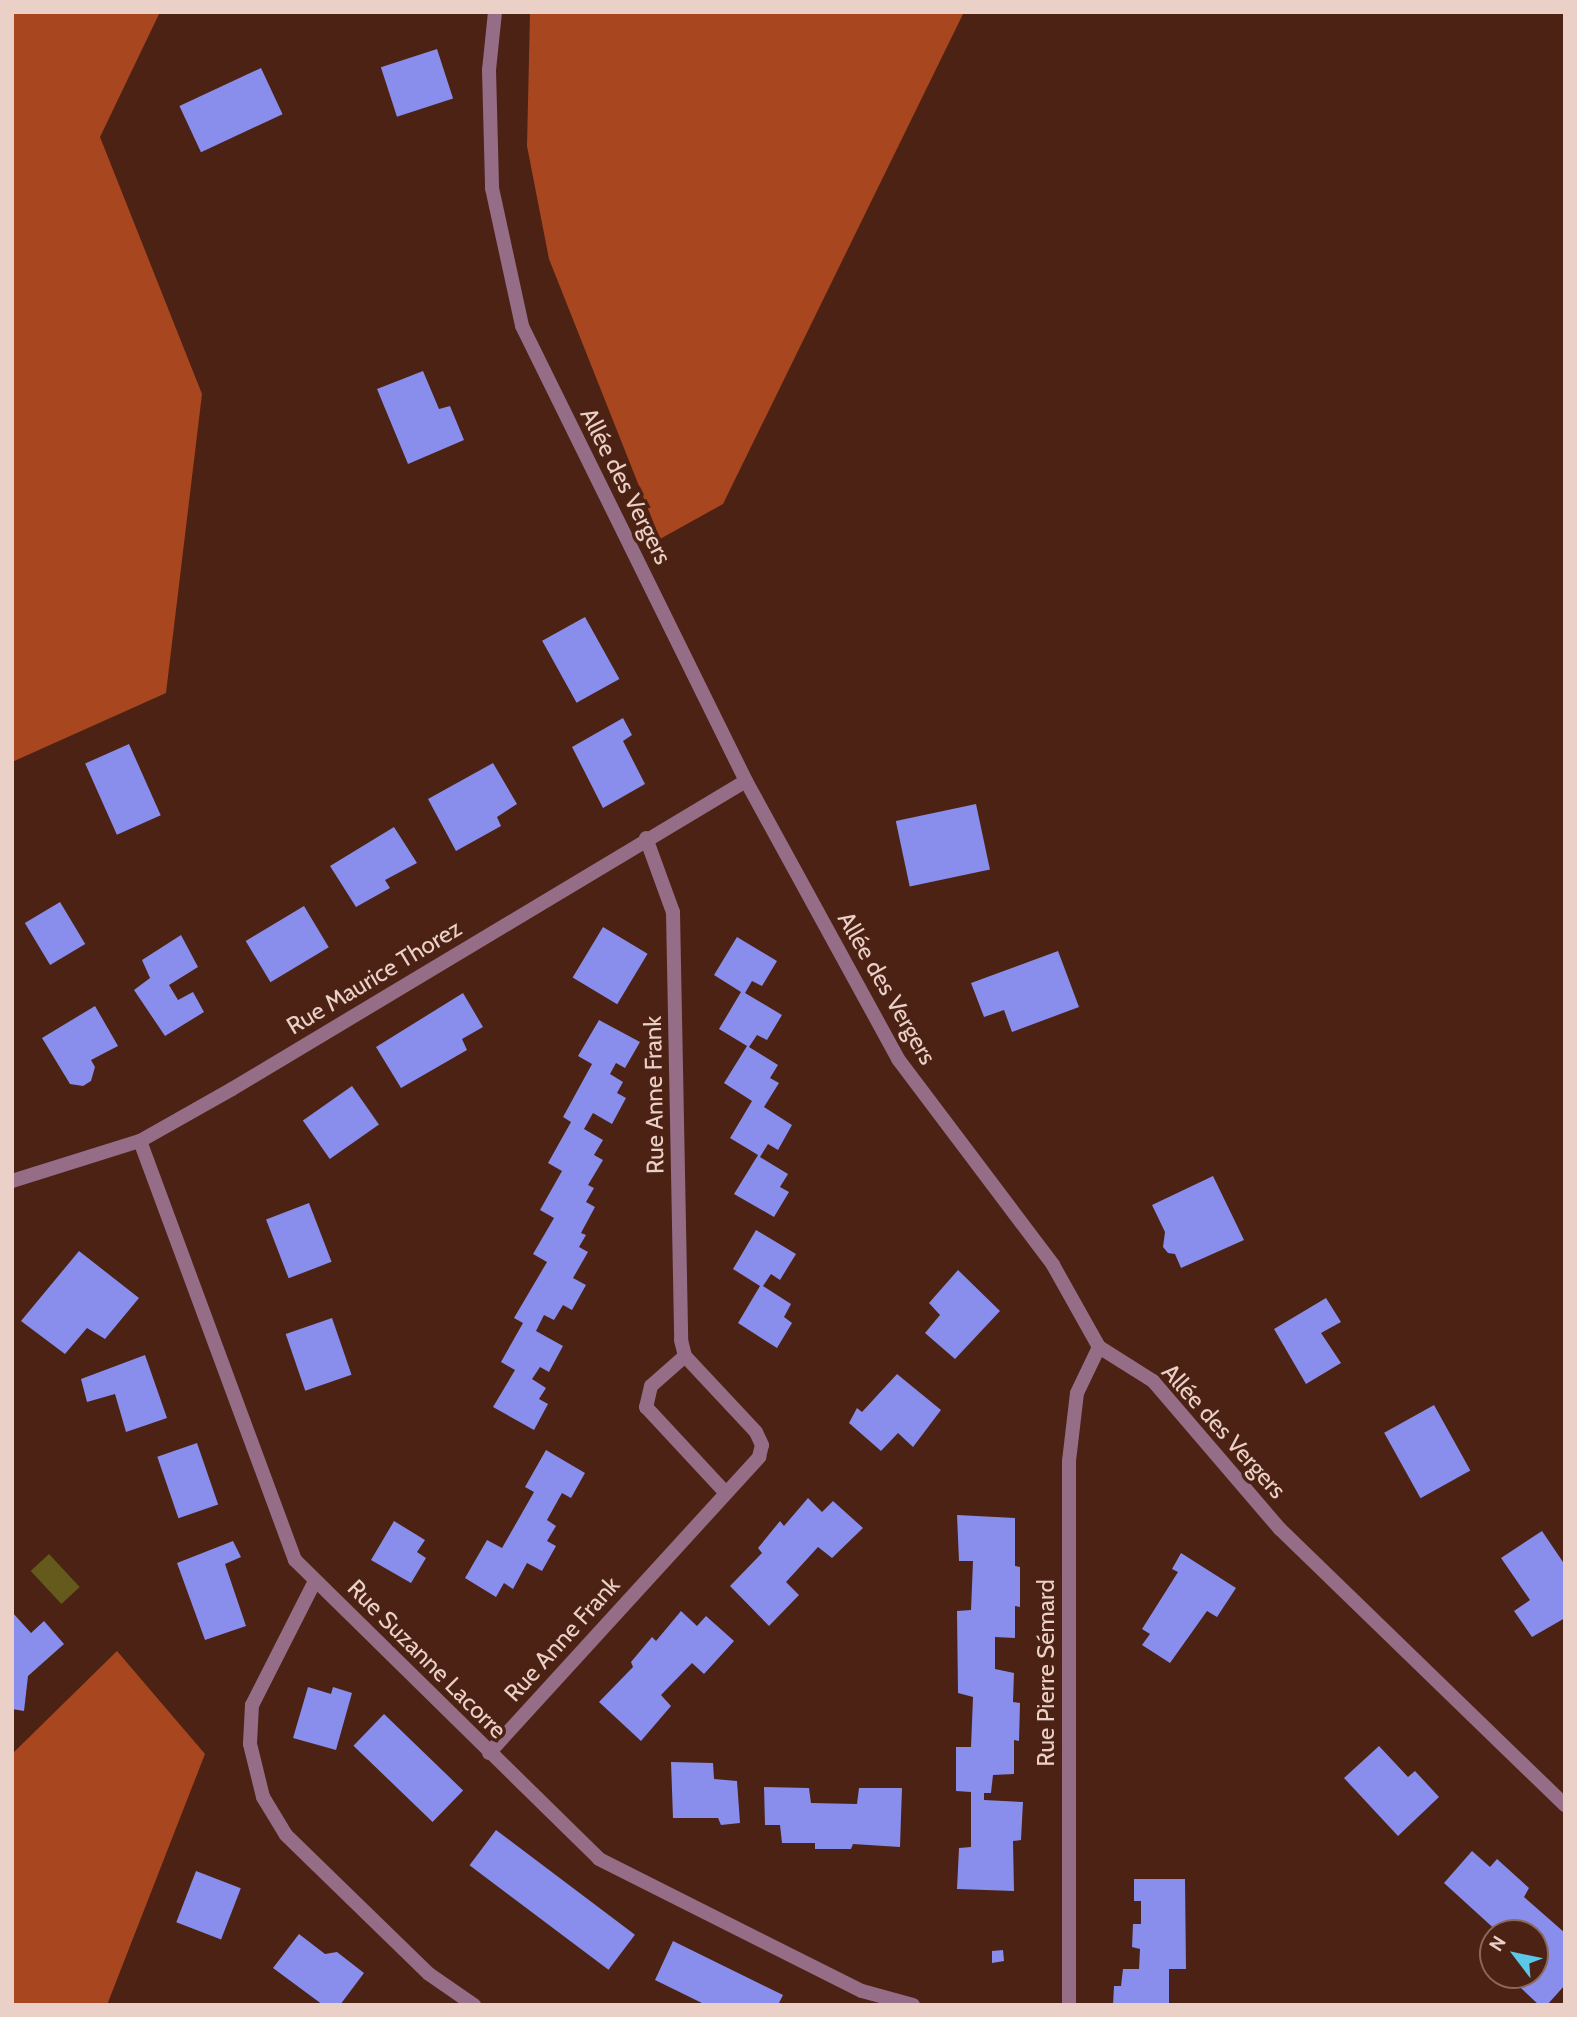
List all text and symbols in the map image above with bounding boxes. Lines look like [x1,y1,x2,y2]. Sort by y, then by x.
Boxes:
street label: Allée des Vergers [574,403,678,569]
street label: Allée des Vergers [832,907,942,1069]
street label: Rue Maurice Thorez [281,913,467,1041]
street label: Rue Anne Frank [638,1016,670,1174]
street label: Allée des Vergers [1156,1358,1292,1504]
street label: Rue Anne Frank [498,1571,626,1707]
street label: Rue Suzanne Lacorre [342,1574,512,1744]
street label: Rue Pierre Sémard [1032,1579,1060,1767]
north arrow [1479,1919,1549,1989]
text: N [1484,1932,1511,1955]

